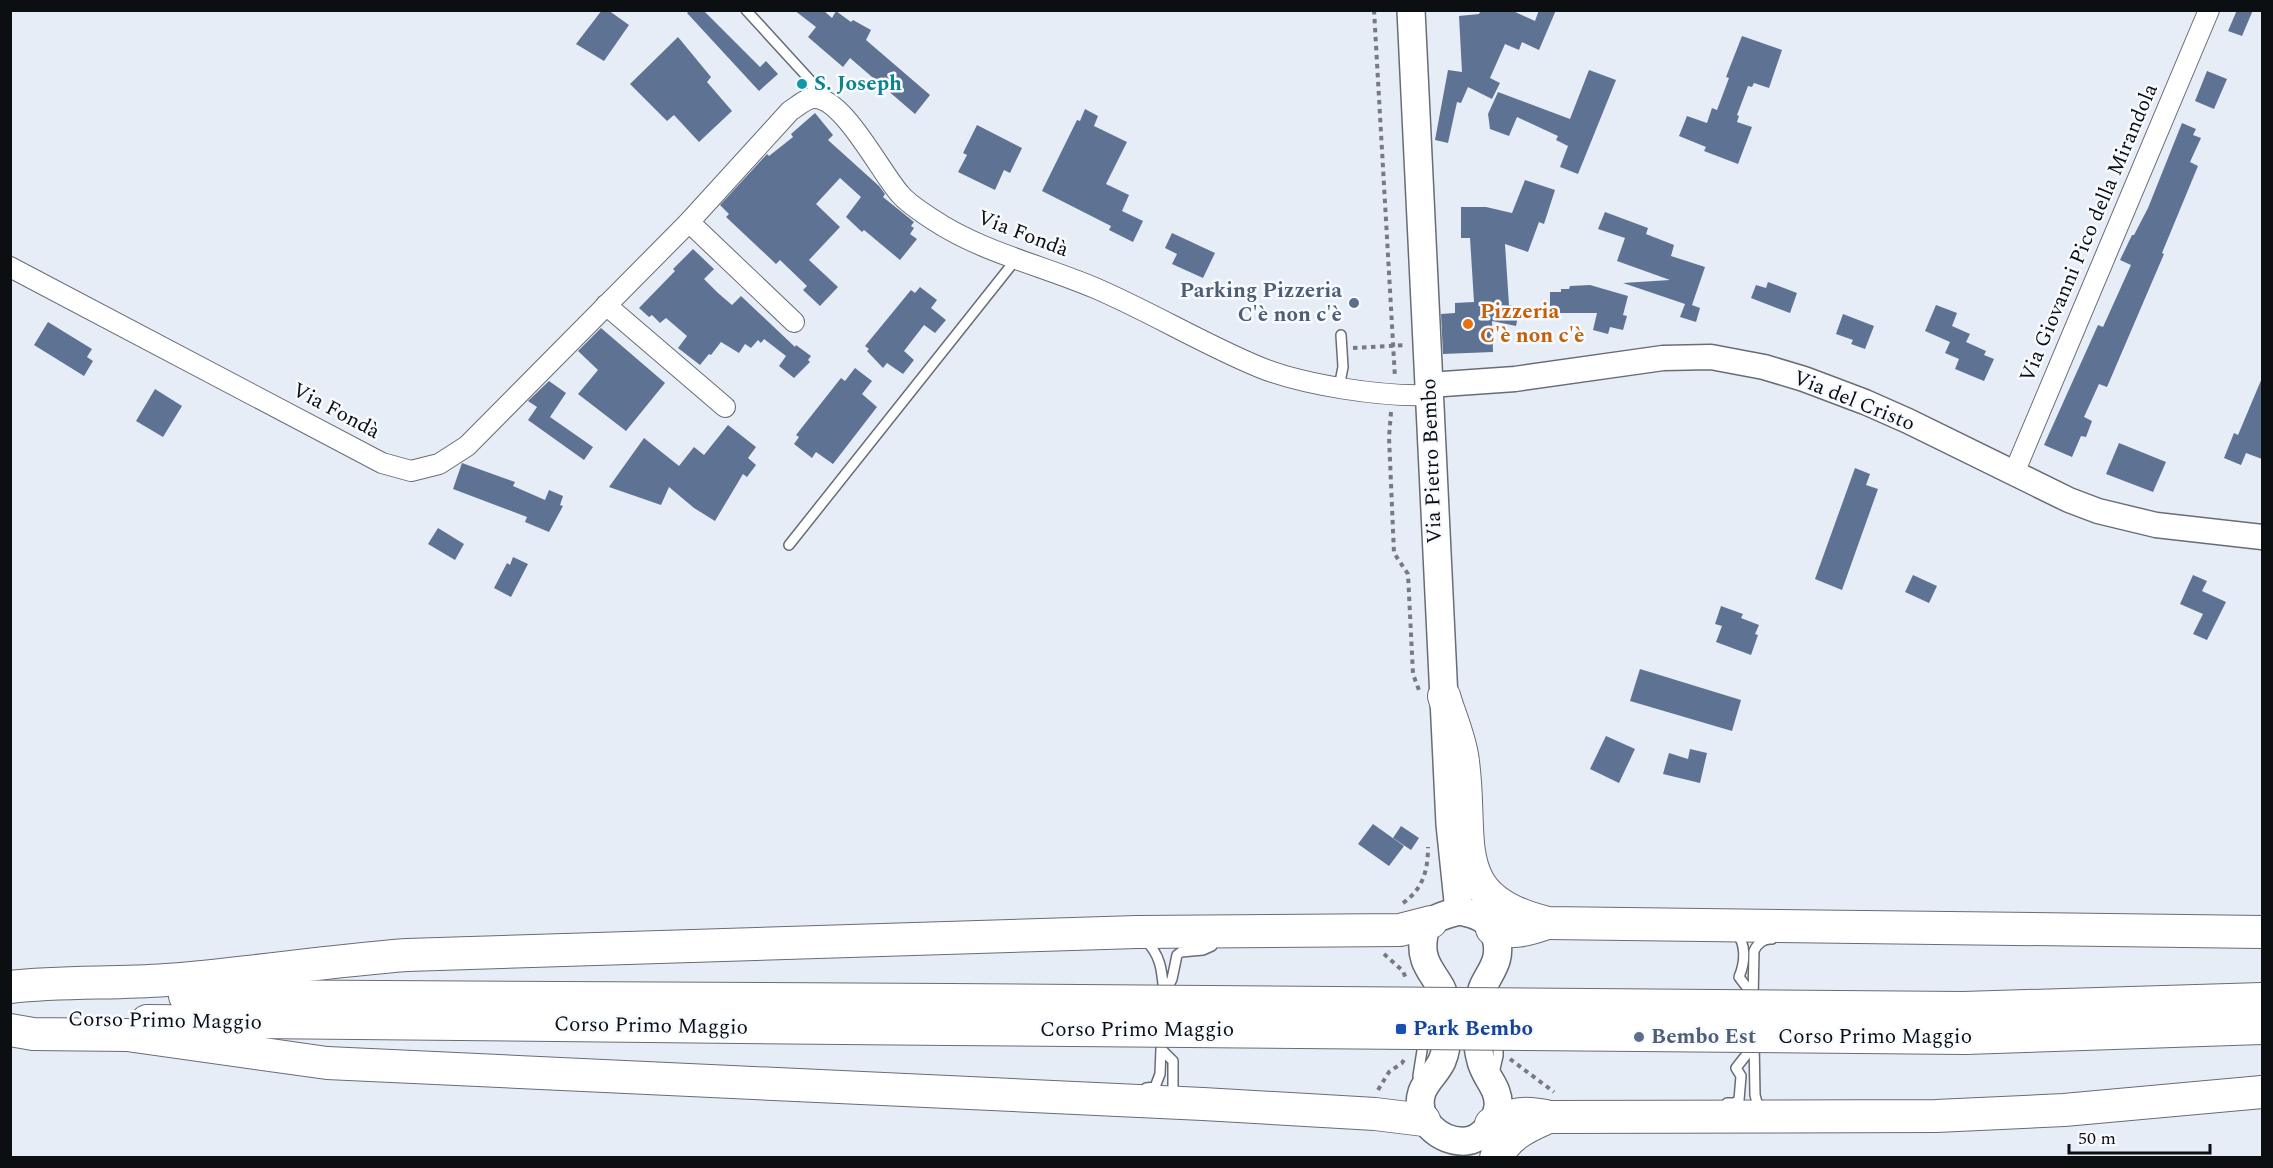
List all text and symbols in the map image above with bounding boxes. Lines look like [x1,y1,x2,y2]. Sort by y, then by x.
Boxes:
place label: S. Joseph [814,68,902,100]
marker: S. Joseph [795,77,809,91]
street label: Via Giovanni Pico della Mirandola [2011,78,2167,387]
street label: Via Fondà [973,202,1074,266]
place label: Parking Pizzeria C'è non c'è [1180,275,1342,331]
marker: Parking Pizzeria C'è non c'è [1347,296,1361,310]
place label: Pizzeria C'è non c'è [1480,296,1584,352]
marker: Pizzeria C'è non c'è [1461,317,1475,331]
street label: Via del Cristo [1788,362,1920,440]
street label: Via Fondà [286,374,386,448]
street label: Via Pietro Bembo [1413,378,1451,544]
street label: Corso Primo Maggio [68,1003,262,1039]
street label: Corso Primo Maggio [554,1008,748,1044]
place label: Park Bembo [1413,1013,1533,1045]
street label: Corso Primo Maggio [1040,1014,1234,1046]
place label: Bembo Est [1651,1021,1756,1053]
street label: Corso Primo Maggio [1778,1021,1972,1053]
marker: Park Bembo [1394,1022,1408,1036]
marker: Bembo Est [1632,1030,1646,1044]
scale bar [2069,1117,2210,1155]
text: 50 m [2078,1125,2116,1152]

